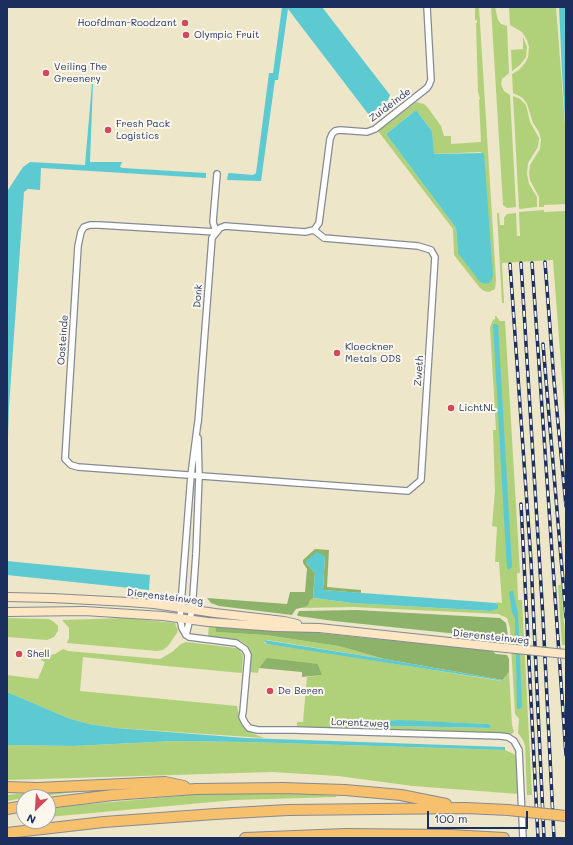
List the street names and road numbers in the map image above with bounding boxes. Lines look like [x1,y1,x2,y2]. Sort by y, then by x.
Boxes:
street label: Zuideinde [367,85,413,125]
street label: Donk [191,284,205,308]
street label: Oosteinde [55,314,71,366]
street label: Zweth [412,355,426,387]
street label: Dierensteinweg [126,586,204,608]
street label: Dierensteinweg [452,627,530,647]
street label: Lorentzweg [331,716,389,730]

